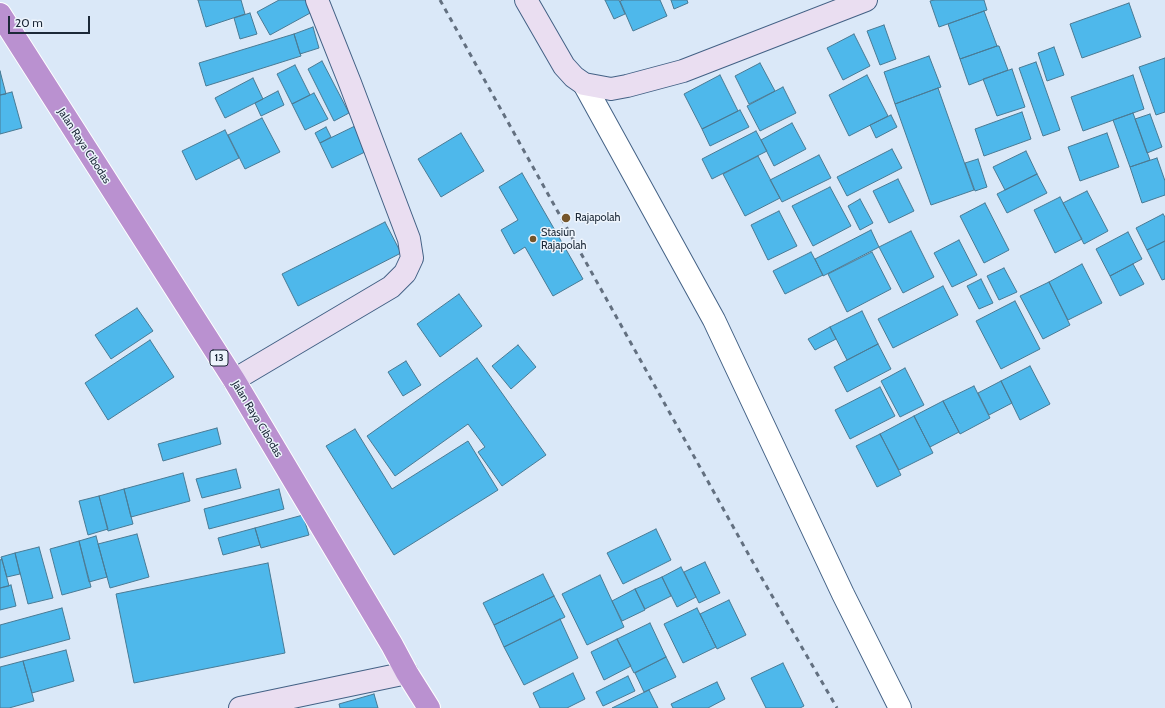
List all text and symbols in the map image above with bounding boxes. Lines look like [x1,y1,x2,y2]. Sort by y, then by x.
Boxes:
scale bar [10,8,92,34]
text: 20 m [15,15,43,30]
street label: Jalan Raya Cibodas [55,106,113,186]
place label: Rajapolah [575,211,620,225]
marker: Rajapolah [560,212,572,224]
place label: Stasiun Rajapolah [541,226,586,252]
marker: Stasiun Rajapolah [528,234,538,244]
road number: 13 [210,350,228,366]
street label: Jalan Raya Cibodas [229,378,285,460]

